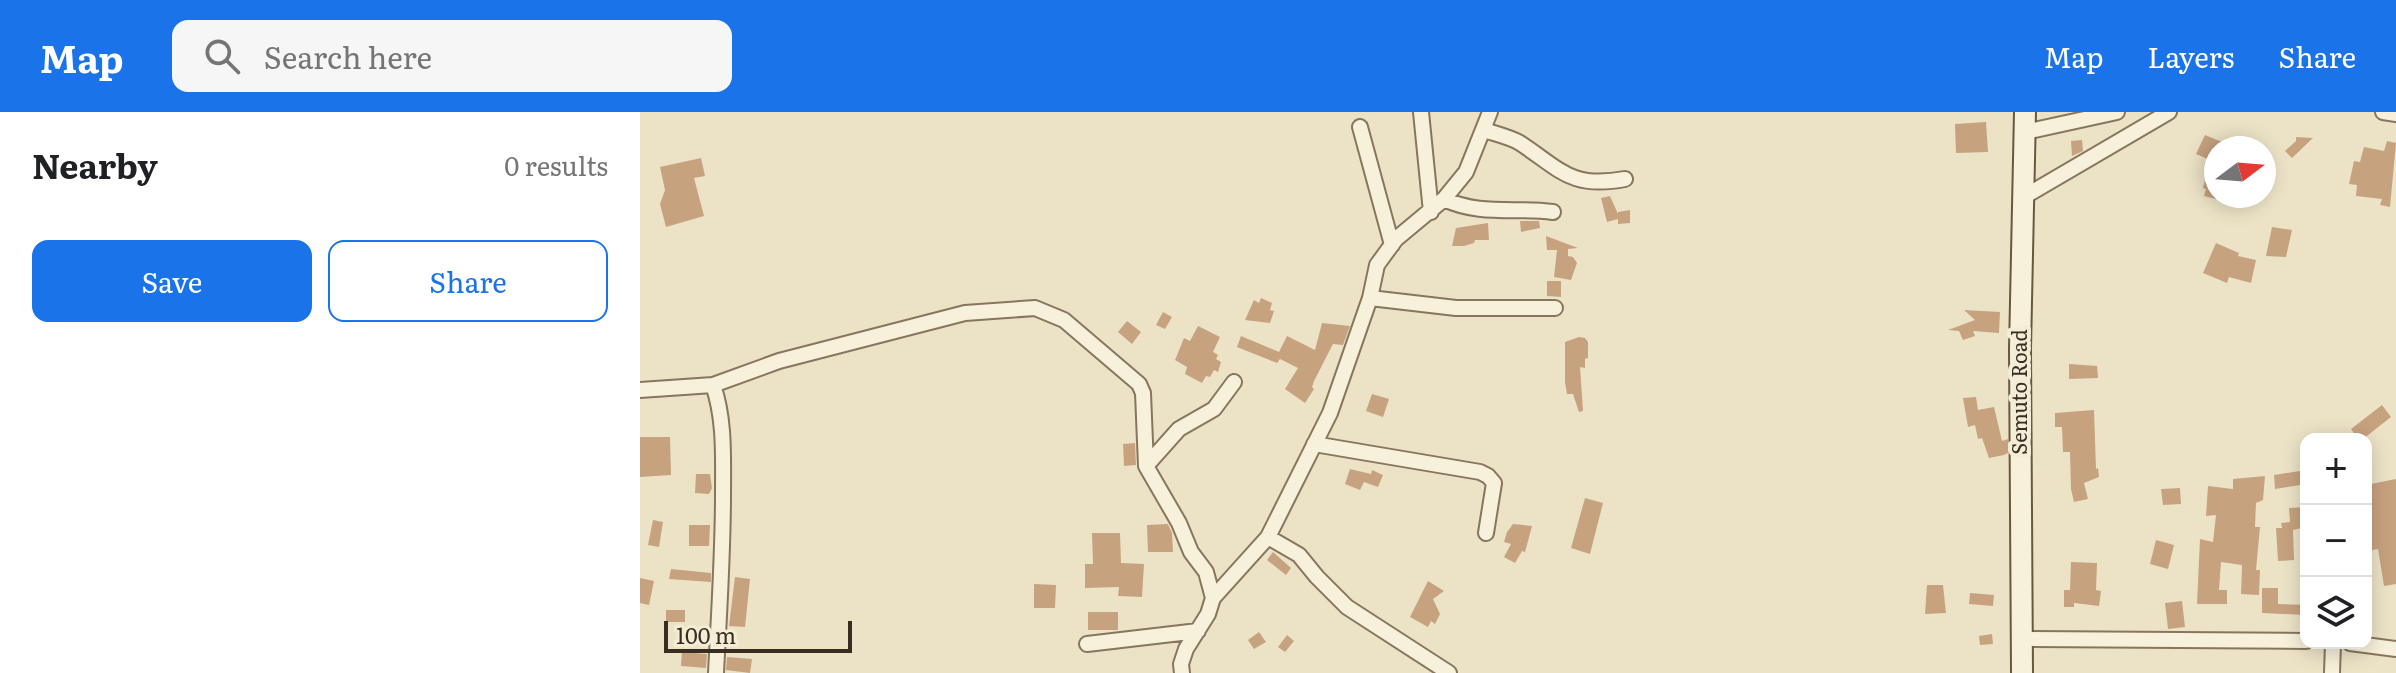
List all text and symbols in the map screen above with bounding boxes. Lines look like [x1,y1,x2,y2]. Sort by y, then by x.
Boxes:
search box [172,20,732,92]
text: Map [40,28,124,85]
icon: search [200,34,244,78]
text: Search here [264,34,432,78]
text: Map [2044,35,2103,77]
text: Layers [2147,35,2234,77]
text: Share [2278,35,2356,77]
north arrow [2204,136,2276,208]
text: Nearby [32,139,158,189]
text: 0 results [504,145,608,184]
button: Save [32,240,312,322]
button: Share [328,240,608,322]
street label: Semuto Road [2003,329,2033,455]
map controls [2300,433,2372,649]
button: + [2300,433,2372,505]
button: − [2300,505,2372,577]
button: layers [2300,577,2372,649]
scale bar [664,617,852,653]
text: 100 m [676,618,736,651]

